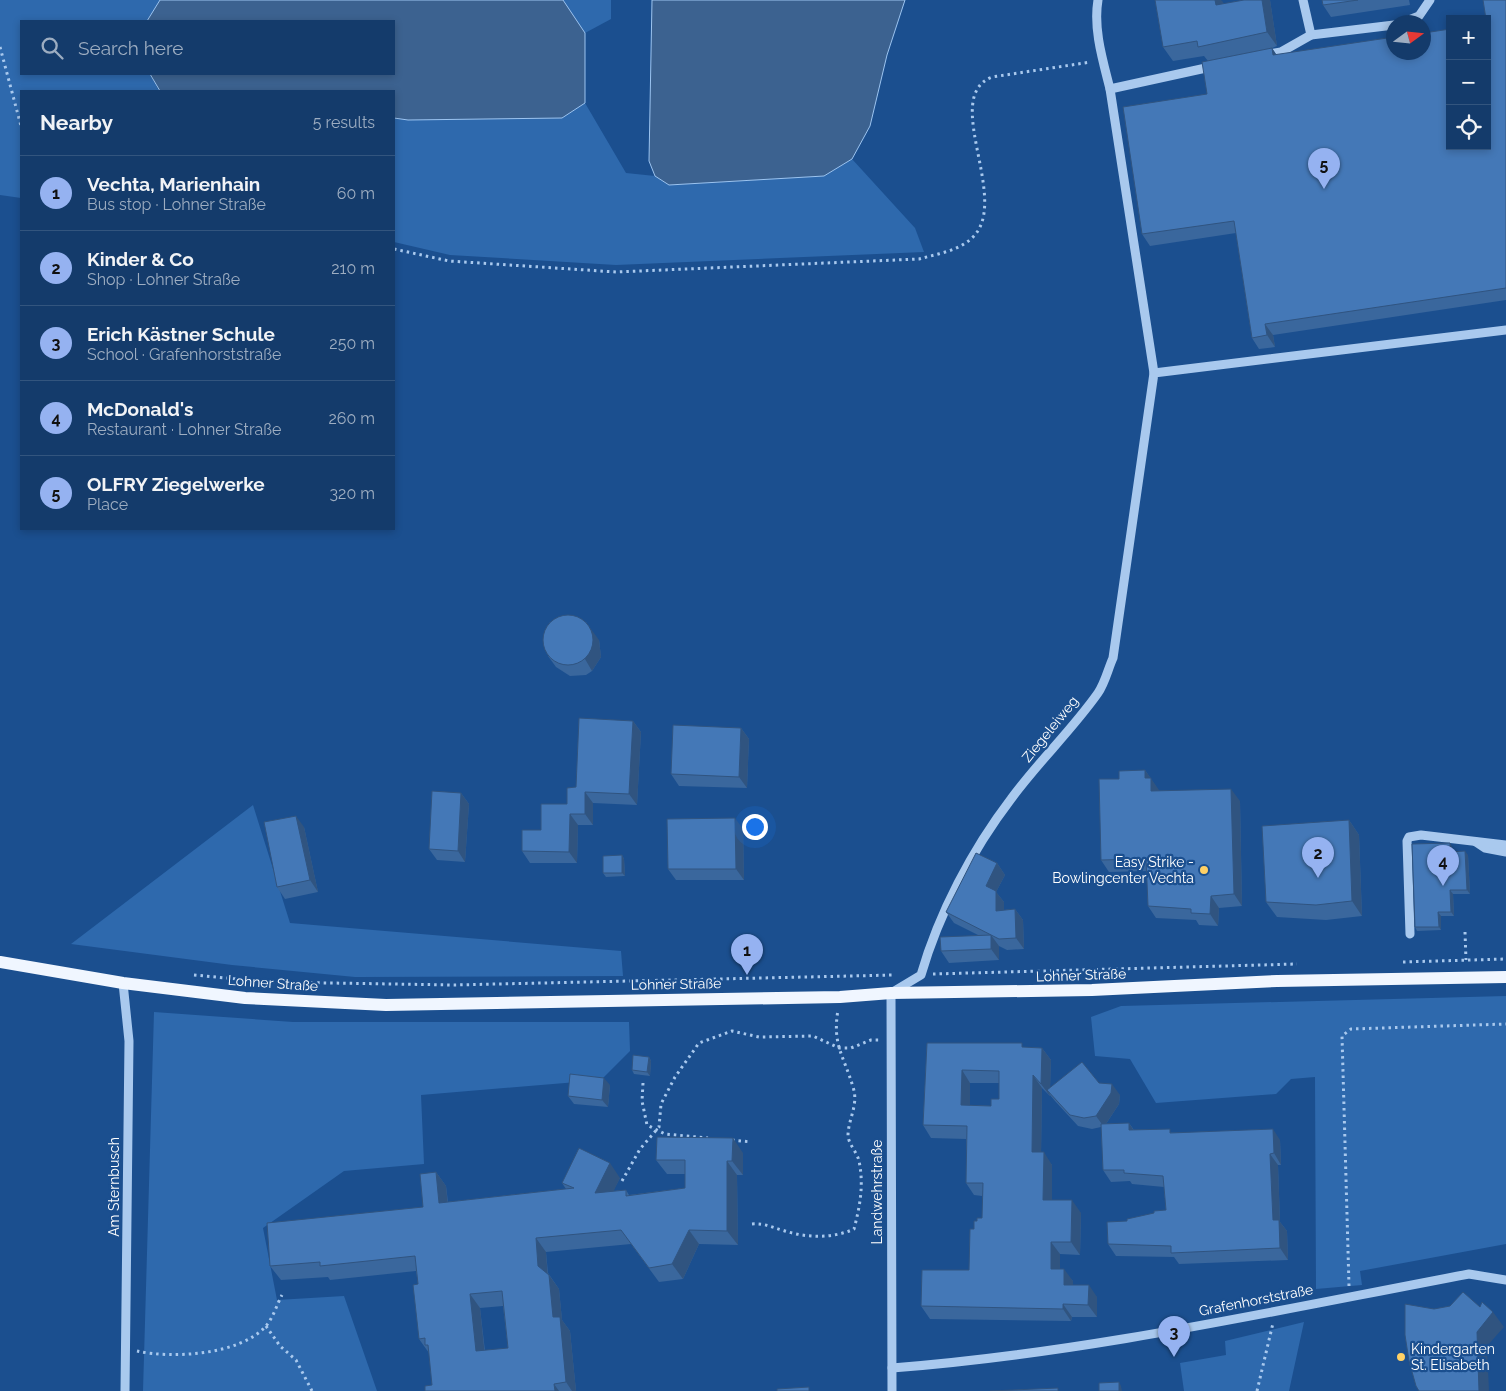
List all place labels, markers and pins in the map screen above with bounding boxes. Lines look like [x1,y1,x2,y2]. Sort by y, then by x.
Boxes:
pin: 5 [1308,148,1340,189]
pin: 2 [1302,837,1334,878]
pin: 4 [1427,845,1459,886]
place label: Easy Strike - Bowlingcenter Vechta [1052,854,1194,886]
marker: Easy Strike - Bowlingcenter Vechta [1198,864,1210,876]
pin: 1 [731,934,763,975]
pin: 3 [1158,1316,1190,1357]
place label: Kindergarten St. Elisabeth [1411,1341,1495,1373]
marker: Kindergarten St. Elisabeth [1395,1351,1407,1363]

